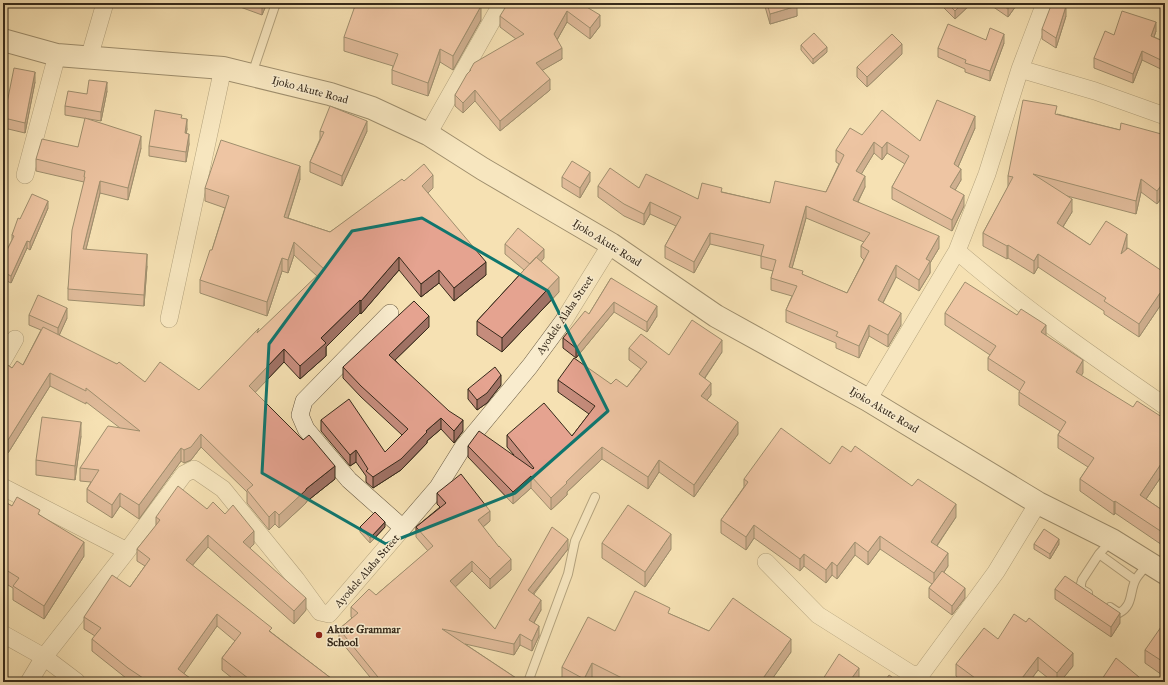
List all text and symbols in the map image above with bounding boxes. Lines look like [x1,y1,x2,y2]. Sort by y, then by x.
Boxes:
street label: Ijoko Akute Road [270,74,350,107]
street label: Ijoko Akute Road [570,217,644,270]
street label: Ayodele Alaba Street [533,273,596,358]
street label: Ijoko Akute Road [847,384,921,436]
street label: Ayodele Alaba Street [331,532,402,611]
place label: Akute Grammar School [326,623,401,649]
marker: Akute Grammar School [314,630,324,640]

